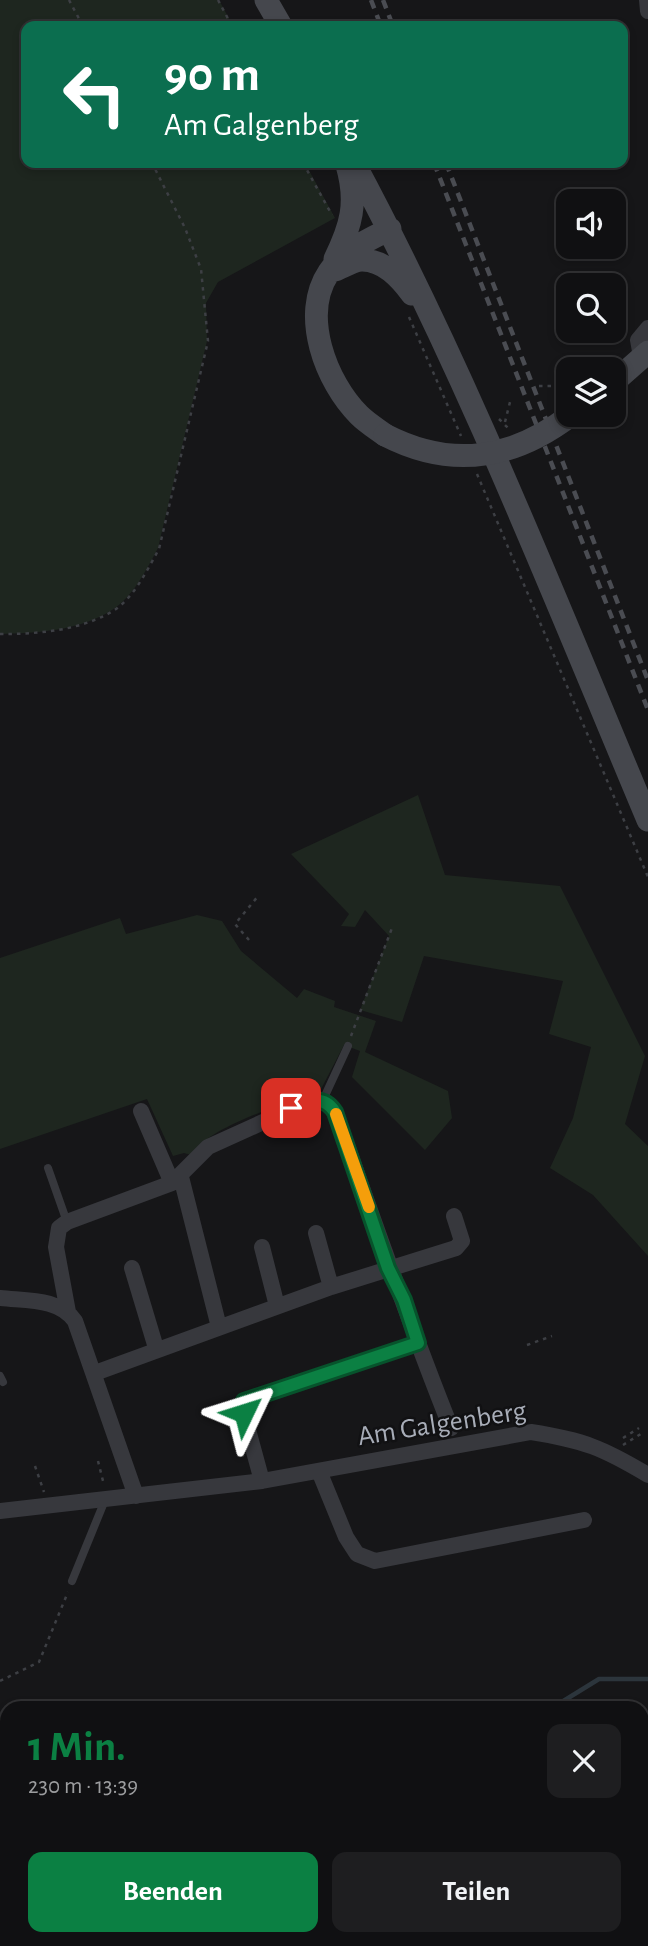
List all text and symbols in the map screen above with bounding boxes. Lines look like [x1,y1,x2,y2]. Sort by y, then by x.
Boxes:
icon: left [49,49,140,140]
text: 90 m [164,51,260,100]
text: Am Galgenberg [164,109,359,141]
map controls [556,189,626,427]
button: sound [556,189,626,259]
button: search [556,273,626,343]
button: layers [556,357,626,427]
pin [261,1078,321,1138]
icon: arrive [272,1089,310,1127]
position arrow [207,1376,281,1450]
street label: Am Galgenberg [356,1397,529,1451]
button: close [547,1724,621,1798]
text: 1 Min. [28,1726,126,1768]
text: 230 m · 13:39 [28,1775,138,1798]
button: Beenden [28,1852,318,1932]
button: Teilen [332,1852,621,1932]

